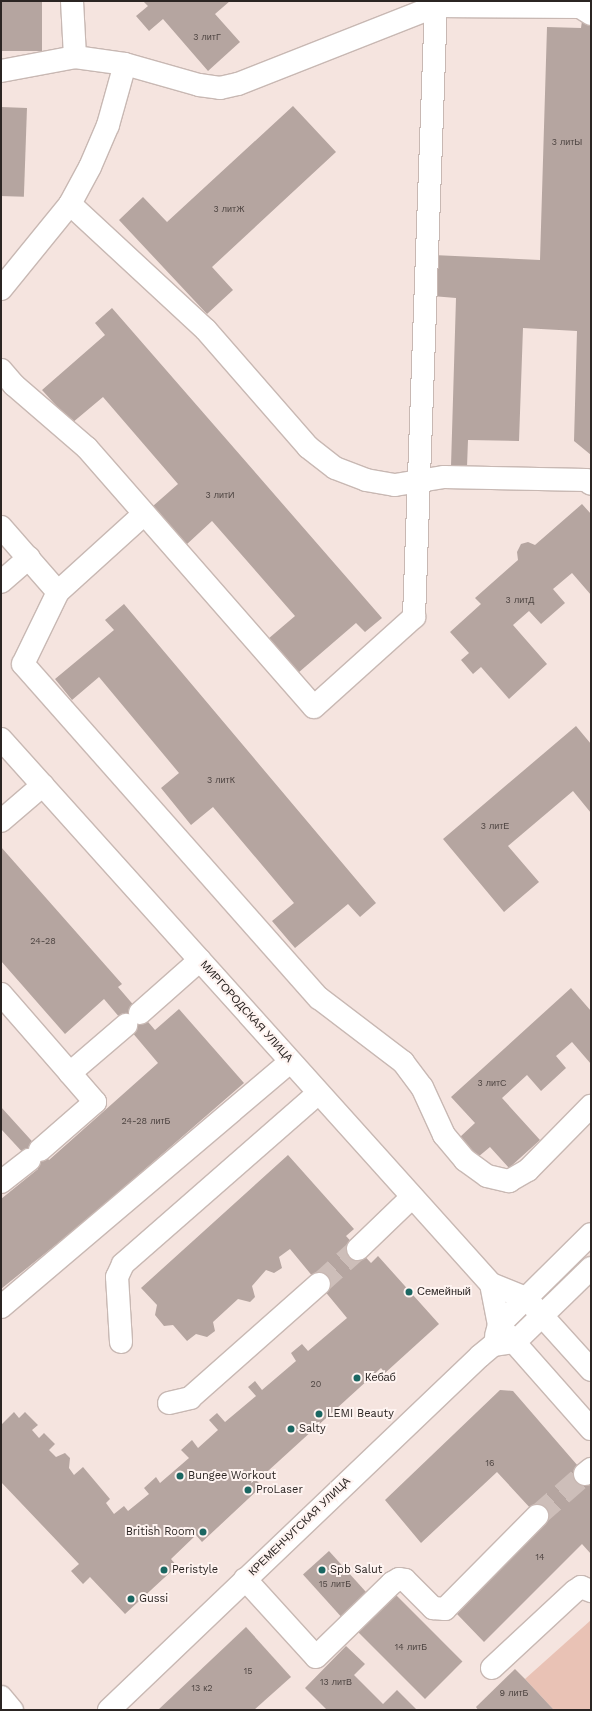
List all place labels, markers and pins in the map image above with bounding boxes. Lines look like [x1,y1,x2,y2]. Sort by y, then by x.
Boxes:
place label: Семейный [417,1285,471,1299]
marker: Семейный [404,1287,414,1297]
place label: Кебаб [365,1371,396,1385]
marker: Кебаб [352,1373,362,1383]
place label: LEMI Beauty [327,1407,394,1421]
marker: LEMI Beauty [314,1409,324,1419]
place label: Salty [299,1422,326,1436]
marker: Salty [286,1424,296,1434]
place label: Bungee Workout [188,1469,276,1483]
marker: Bungee Workout [175,1471,185,1481]
place label: ProLaser [256,1483,303,1497]
marker: ProLaser [243,1485,253,1495]
place label: British Room [126,1525,195,1539]
marker: British Room [198,1527,208,1537]
place label: Peristyle [172,1563,218,1577]
place label: Spb Salut [330,1563,382,1577]
marker: Peristyle [159,1565,169,1575]
marker: Spb Salut [317,1565,327,1575]
place label: Gussi [139,1592,168,1606]
marker: Gussi [126,1594,136,1604]

